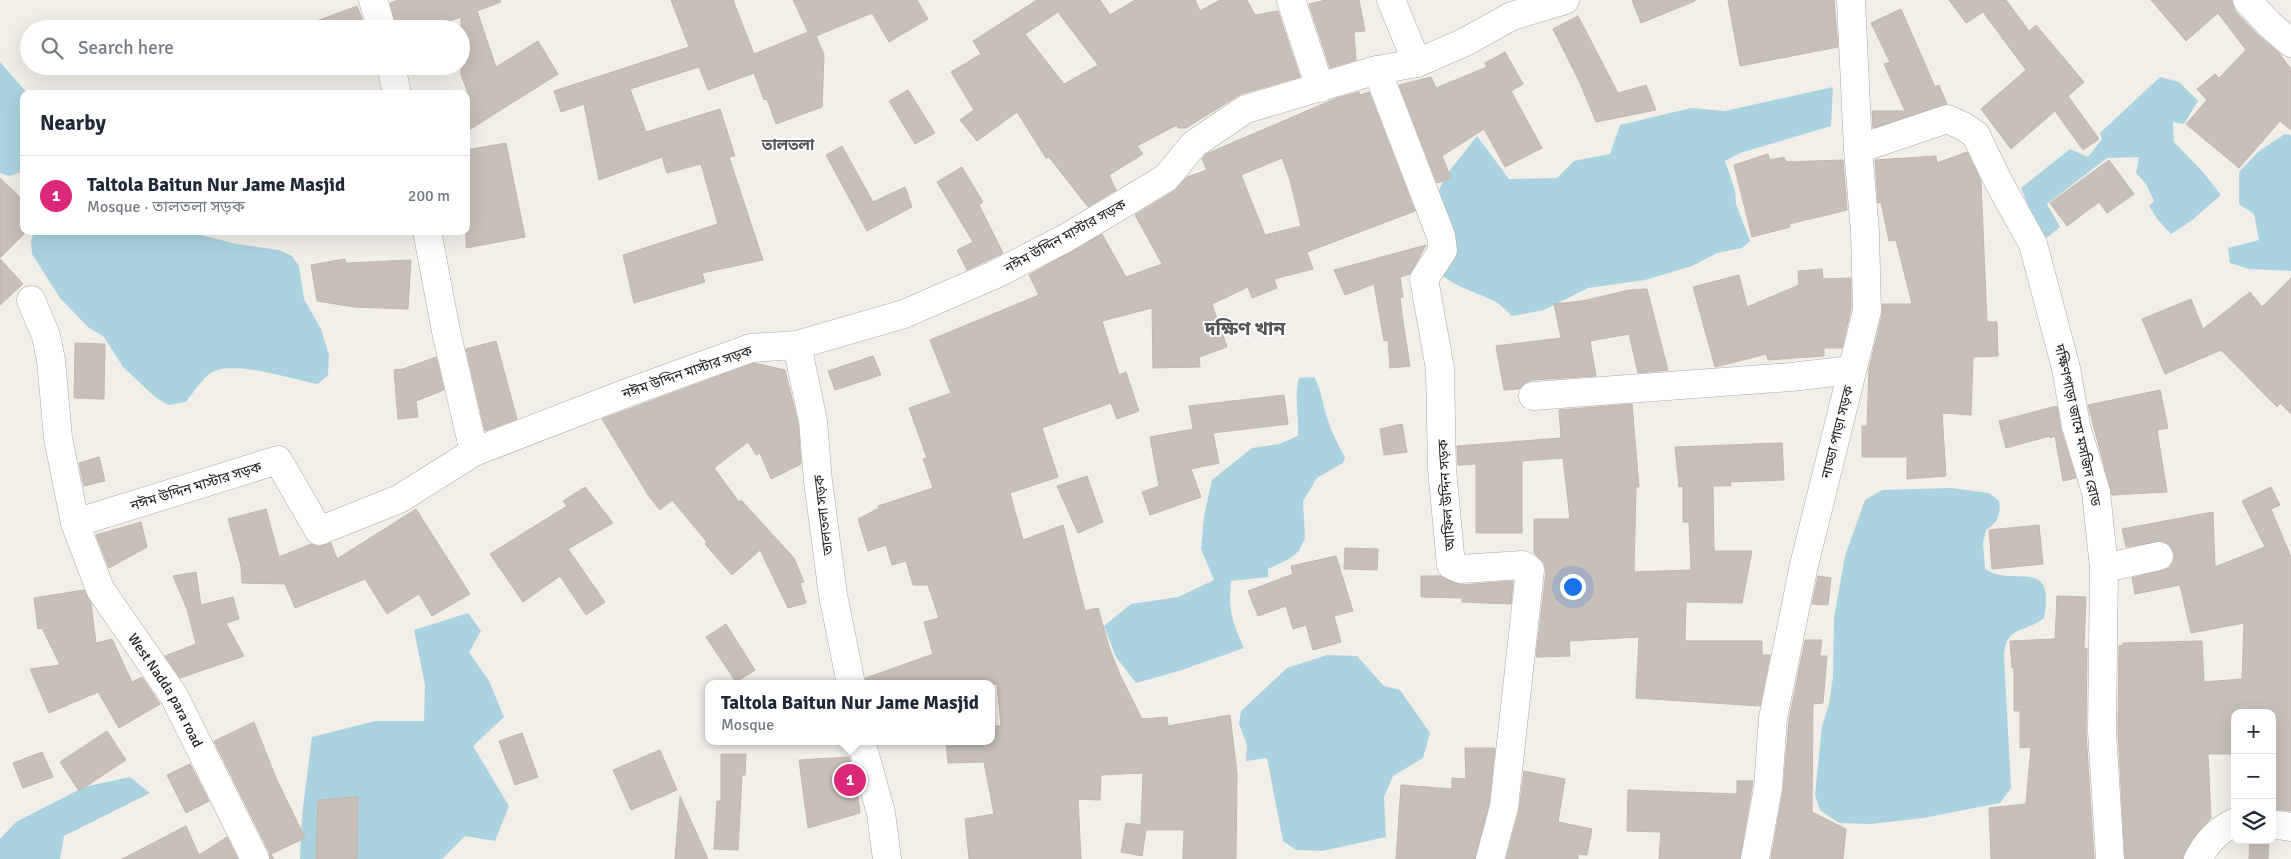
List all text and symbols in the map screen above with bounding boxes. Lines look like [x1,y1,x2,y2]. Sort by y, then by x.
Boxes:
search box [20,20,470,75]
icon: search [38,34,66,62]
text: Search here [78,36,174,60]
text: Nearby [40,110,106,136]
district label: তালতলা [761,136,815,154]
text: Taltola Baitun Nur Jame Masjid [87,173,345,197]
text: 1 [52,186,60,206]
text: 200 m [408,186,450,206]
street label: নঈম উদ্দিন মাস্টার সড়ক [1001,196,1130,277]
text: Mosque · তালতলা সড়ক [87,197,245,217]
district label: দক্ষিণ খান [1204,317,1286,341]
street label: দক্ষিণপাড়া জামে মসজিদ রোড [2050,341,2105,509]
street label: নঈম উদ্দিন মাস্টার সড়ক [619,342,755,403]
street label: নাড্ডা পাড়া সড়ক [1817,383,1857,481]
street label: আফিল উদ্দিন সড়ক [1434,438,1459,552]
street label: নঈম উদ্দিন মাস্টার সড়ক [128,458,264,515]
street label: তালতলা সড়ক [810,473,837,557]
your location [1560,574,1586,600]
street label: West Nadda para road [124,630,206,750]
popup [705,680,995,745]
text: Taltola Baitun Nur Jame Masjid [721,691,979,715]
map controls [2231,709,2276,844]
button: + [2231,709,2276,754]
text: Mosque [721,715,774,735]
button: − [2231,754,2276,799]
pin: 1 [834,761,866,799]
button: layers [2231,799,2276,844]

